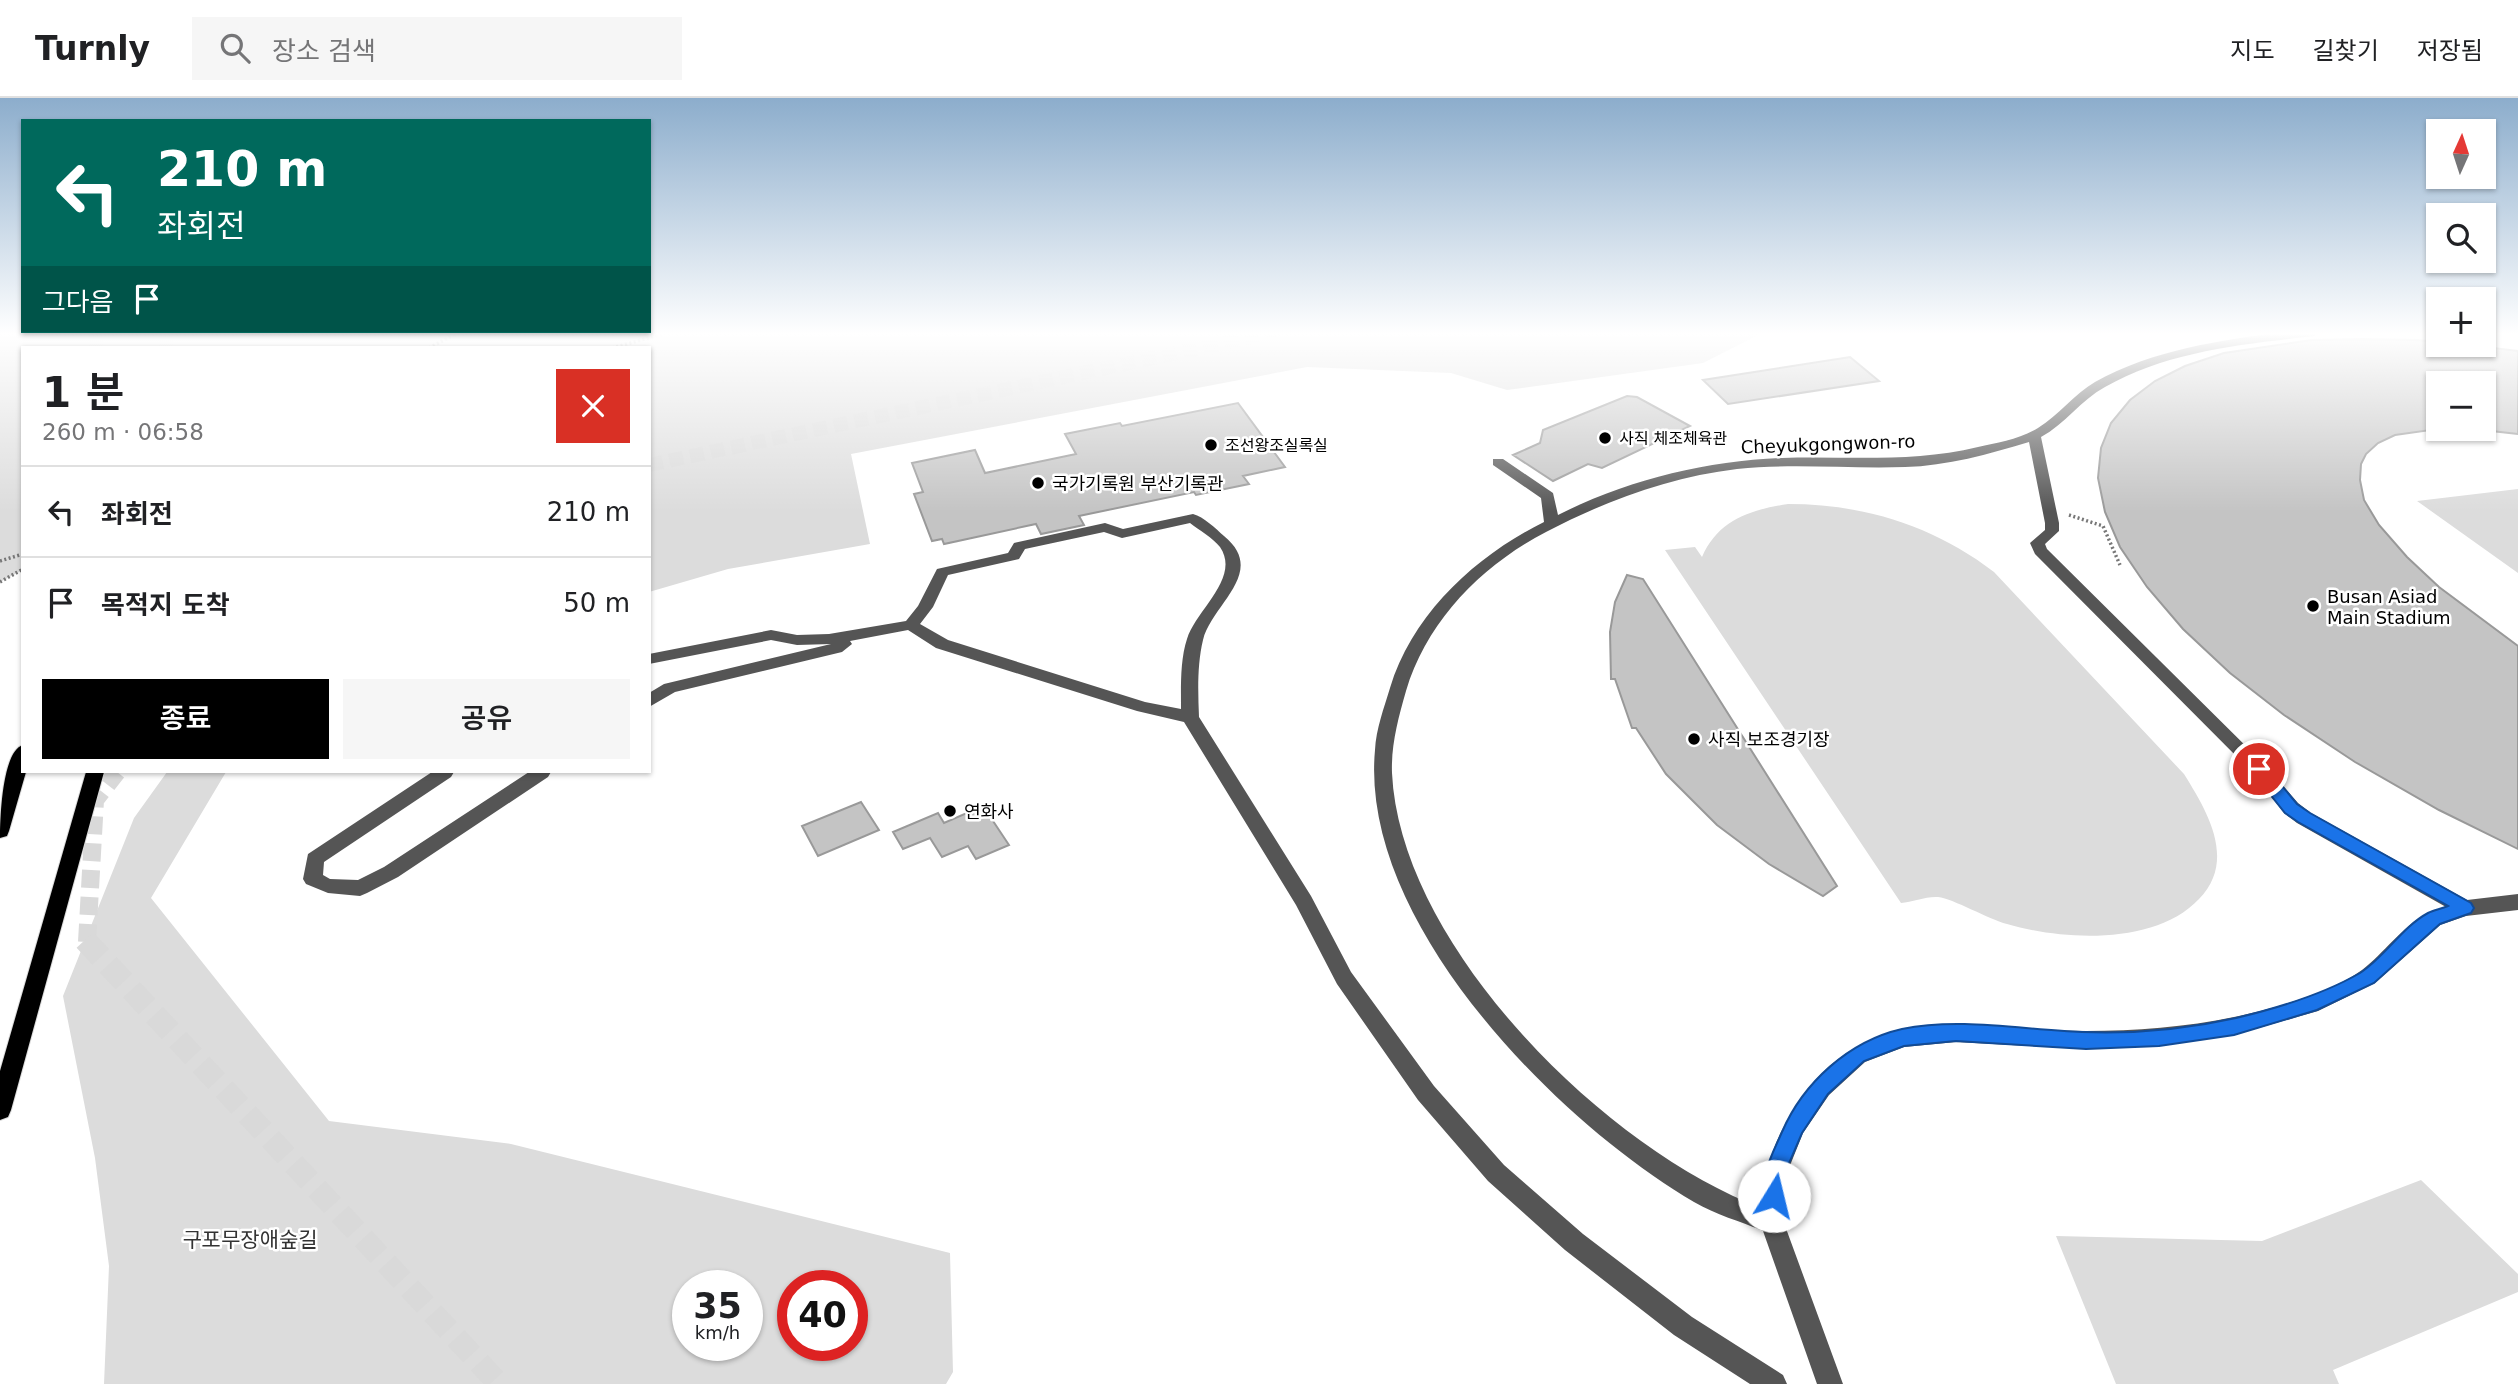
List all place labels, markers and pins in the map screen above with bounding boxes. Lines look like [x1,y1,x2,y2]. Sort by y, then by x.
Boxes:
place label: 사직 체조체육관 [1619,429,1727,448]
marker: 사직 체조체육관 [1597,430,1613,446]
place label: 조선왕조실록실 [1225,436,1328,455]
marker: 조선왕조실록실 [1203,437,1219,453]
place label: 국가기록원 부산기록관 [1052,473,1224,494]
marker: 국가기록원 부산기록관 [1030,475,1046,491]
place label: Busan Asiad Main Stadium [2327,586,2451,628]
marker: Busan Asiad Main Stadium [2305,598,2321,614]
place label: 사직 보조경기장 [1708,729,1830,750]
marker: 사직 보조경기장 [1686,731,1702,747]
pin [2229,739,2289,799]
place label: 연화사 [964,801,1014,822]
marker: 연화사 [942,803,958,819]

